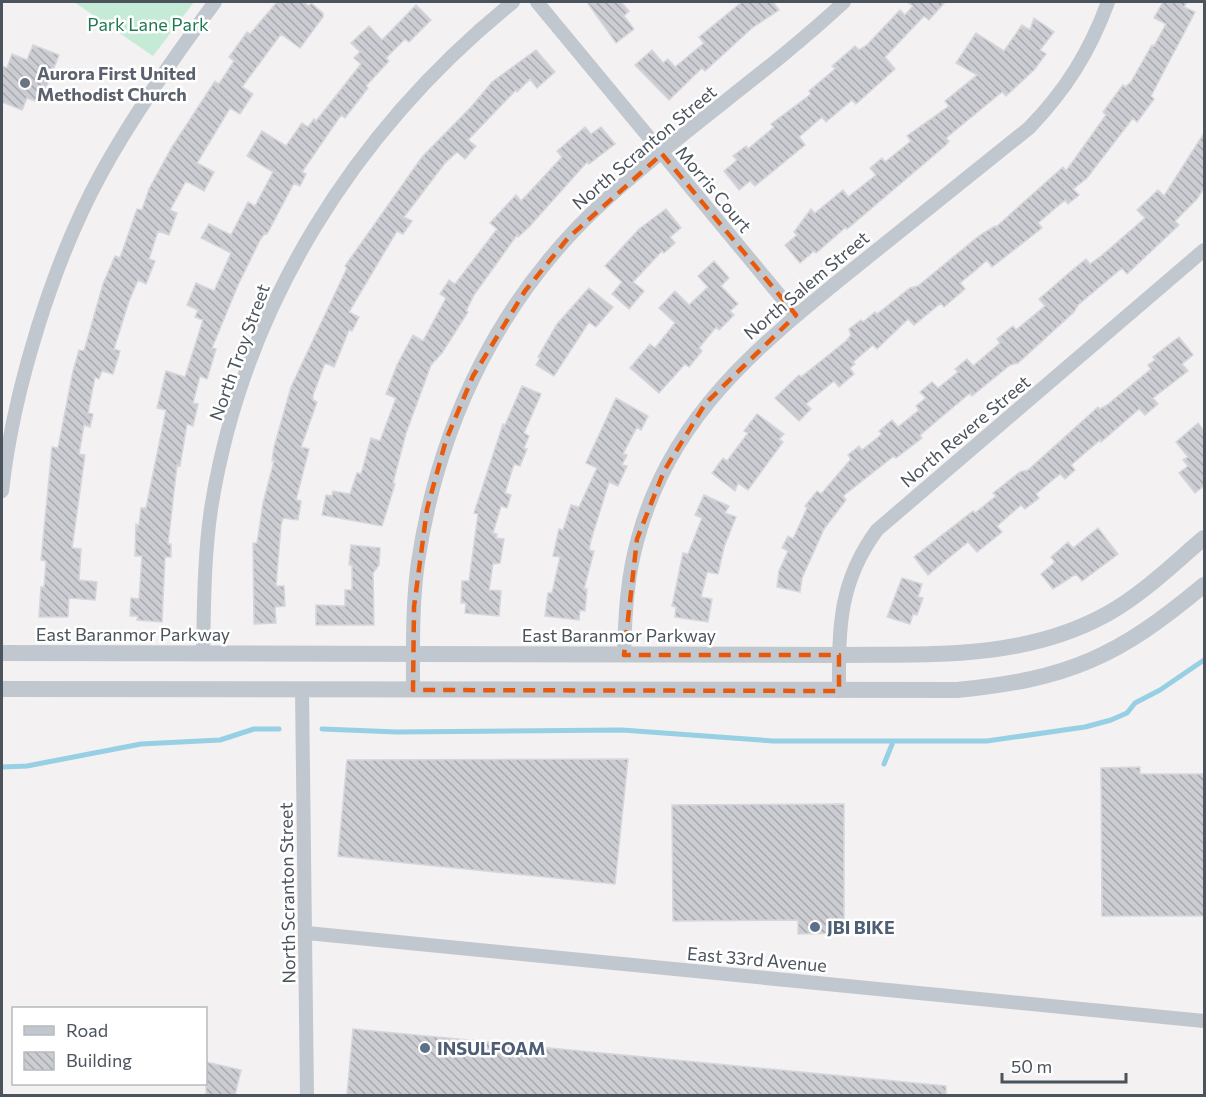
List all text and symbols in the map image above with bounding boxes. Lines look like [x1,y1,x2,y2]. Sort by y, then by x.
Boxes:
park label: Park Lane Park [87,13,209,35]
place label: Aurora First United Methodist Church [37,62,196,105]
marker: Aurora First United Methodist Church [18,76,32,90]
street label: North Scranton Street [567,80,721,214]
street label: Morris Court [671,141,757,237]
street label: North Salem Street [739,226,873,344]
street label: North Troy Street [204,281,274,423]
street label: North Revere Street [896,370,1034,492]
street label: East Baranmor Parkway [36,623,230,645]
street label: East Baranmor Parkway [522,624,716,646]
street label: North Scranton Street [274,802,300,984]
place label: JBI BIKE [827,916,895,938]
marker: JBI BIKE [808,920,822,934]
street label: East 33rd Avenue [686,942,828,976]
legend [12,1007,207,1085]
text: Road [66,1019,108,1041]
place label: INSULFOAM [437,1037,545,1059]
marker: INSULFOAM [418,1041,432,1055]
scale bar [1002,1046,1126,1084]
text: Building [66,1049,132,1071]
text: 50 m [1011,1055,1052,1077]

